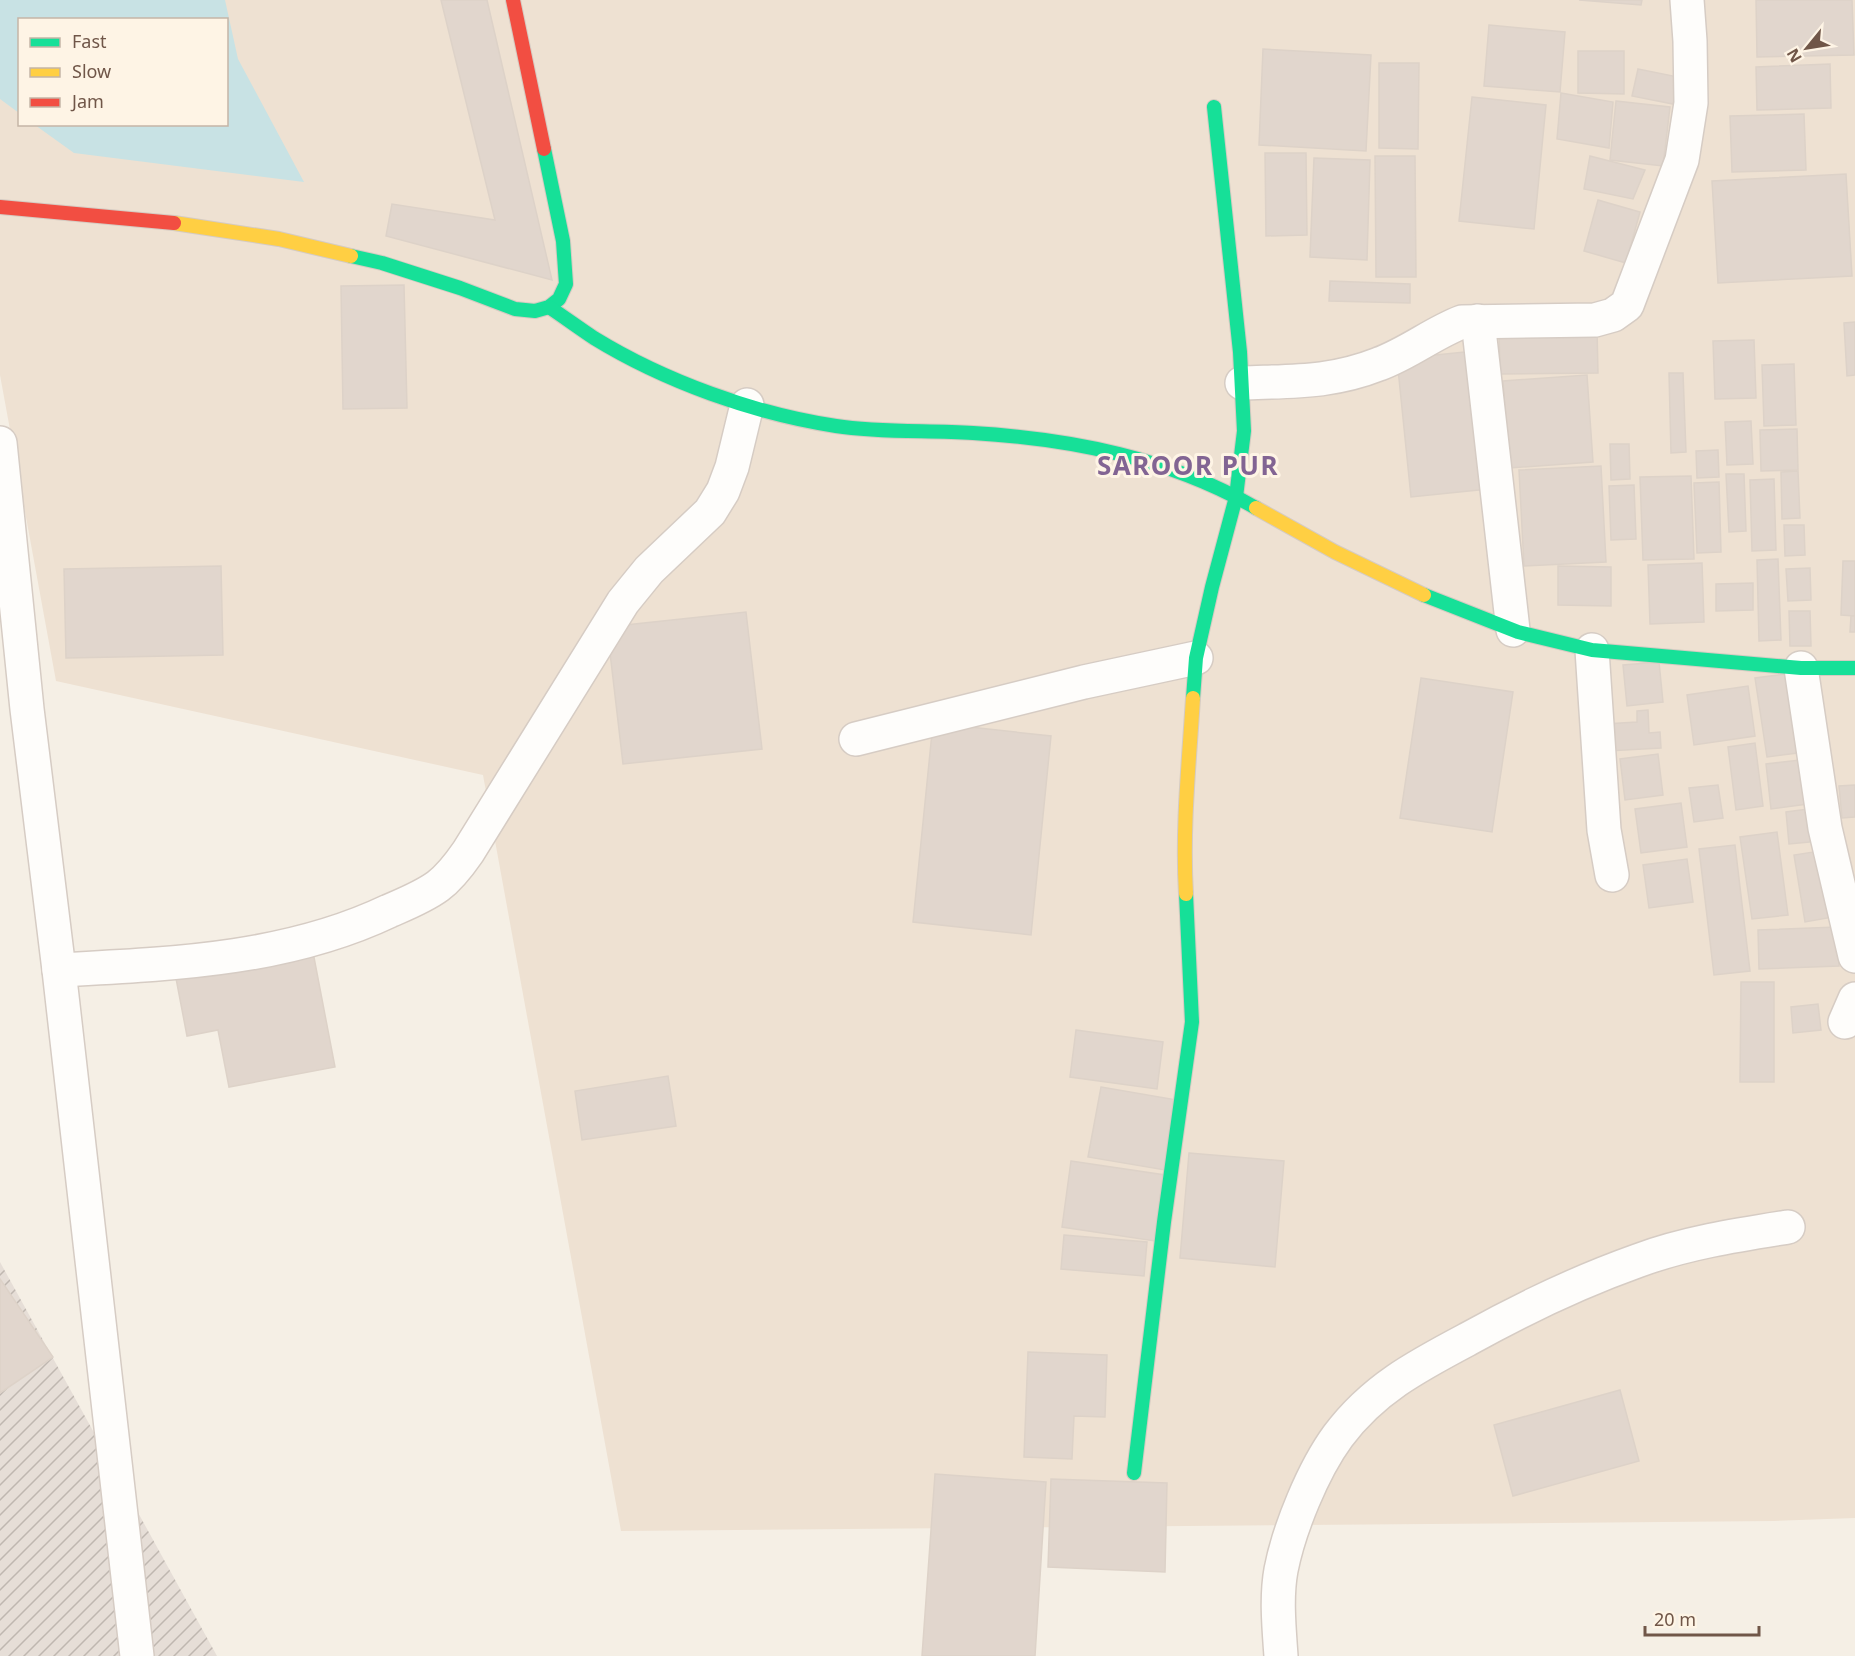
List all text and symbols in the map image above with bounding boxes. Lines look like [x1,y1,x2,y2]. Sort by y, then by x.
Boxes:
legend [18,18,228,126]
north arrow [1777,18,1837,78]
text: Fast [72,29,107,53]
text: N [1781,44,1807,67]
text: Slow [72,59,111,83]
text: Jam [70,89,104,113]
district label: SAROOR PUR [1097,447,1279,483]
scale bar [1645,1599,1759,1637]
text: 20 m [1654,1607,1696,1631]

